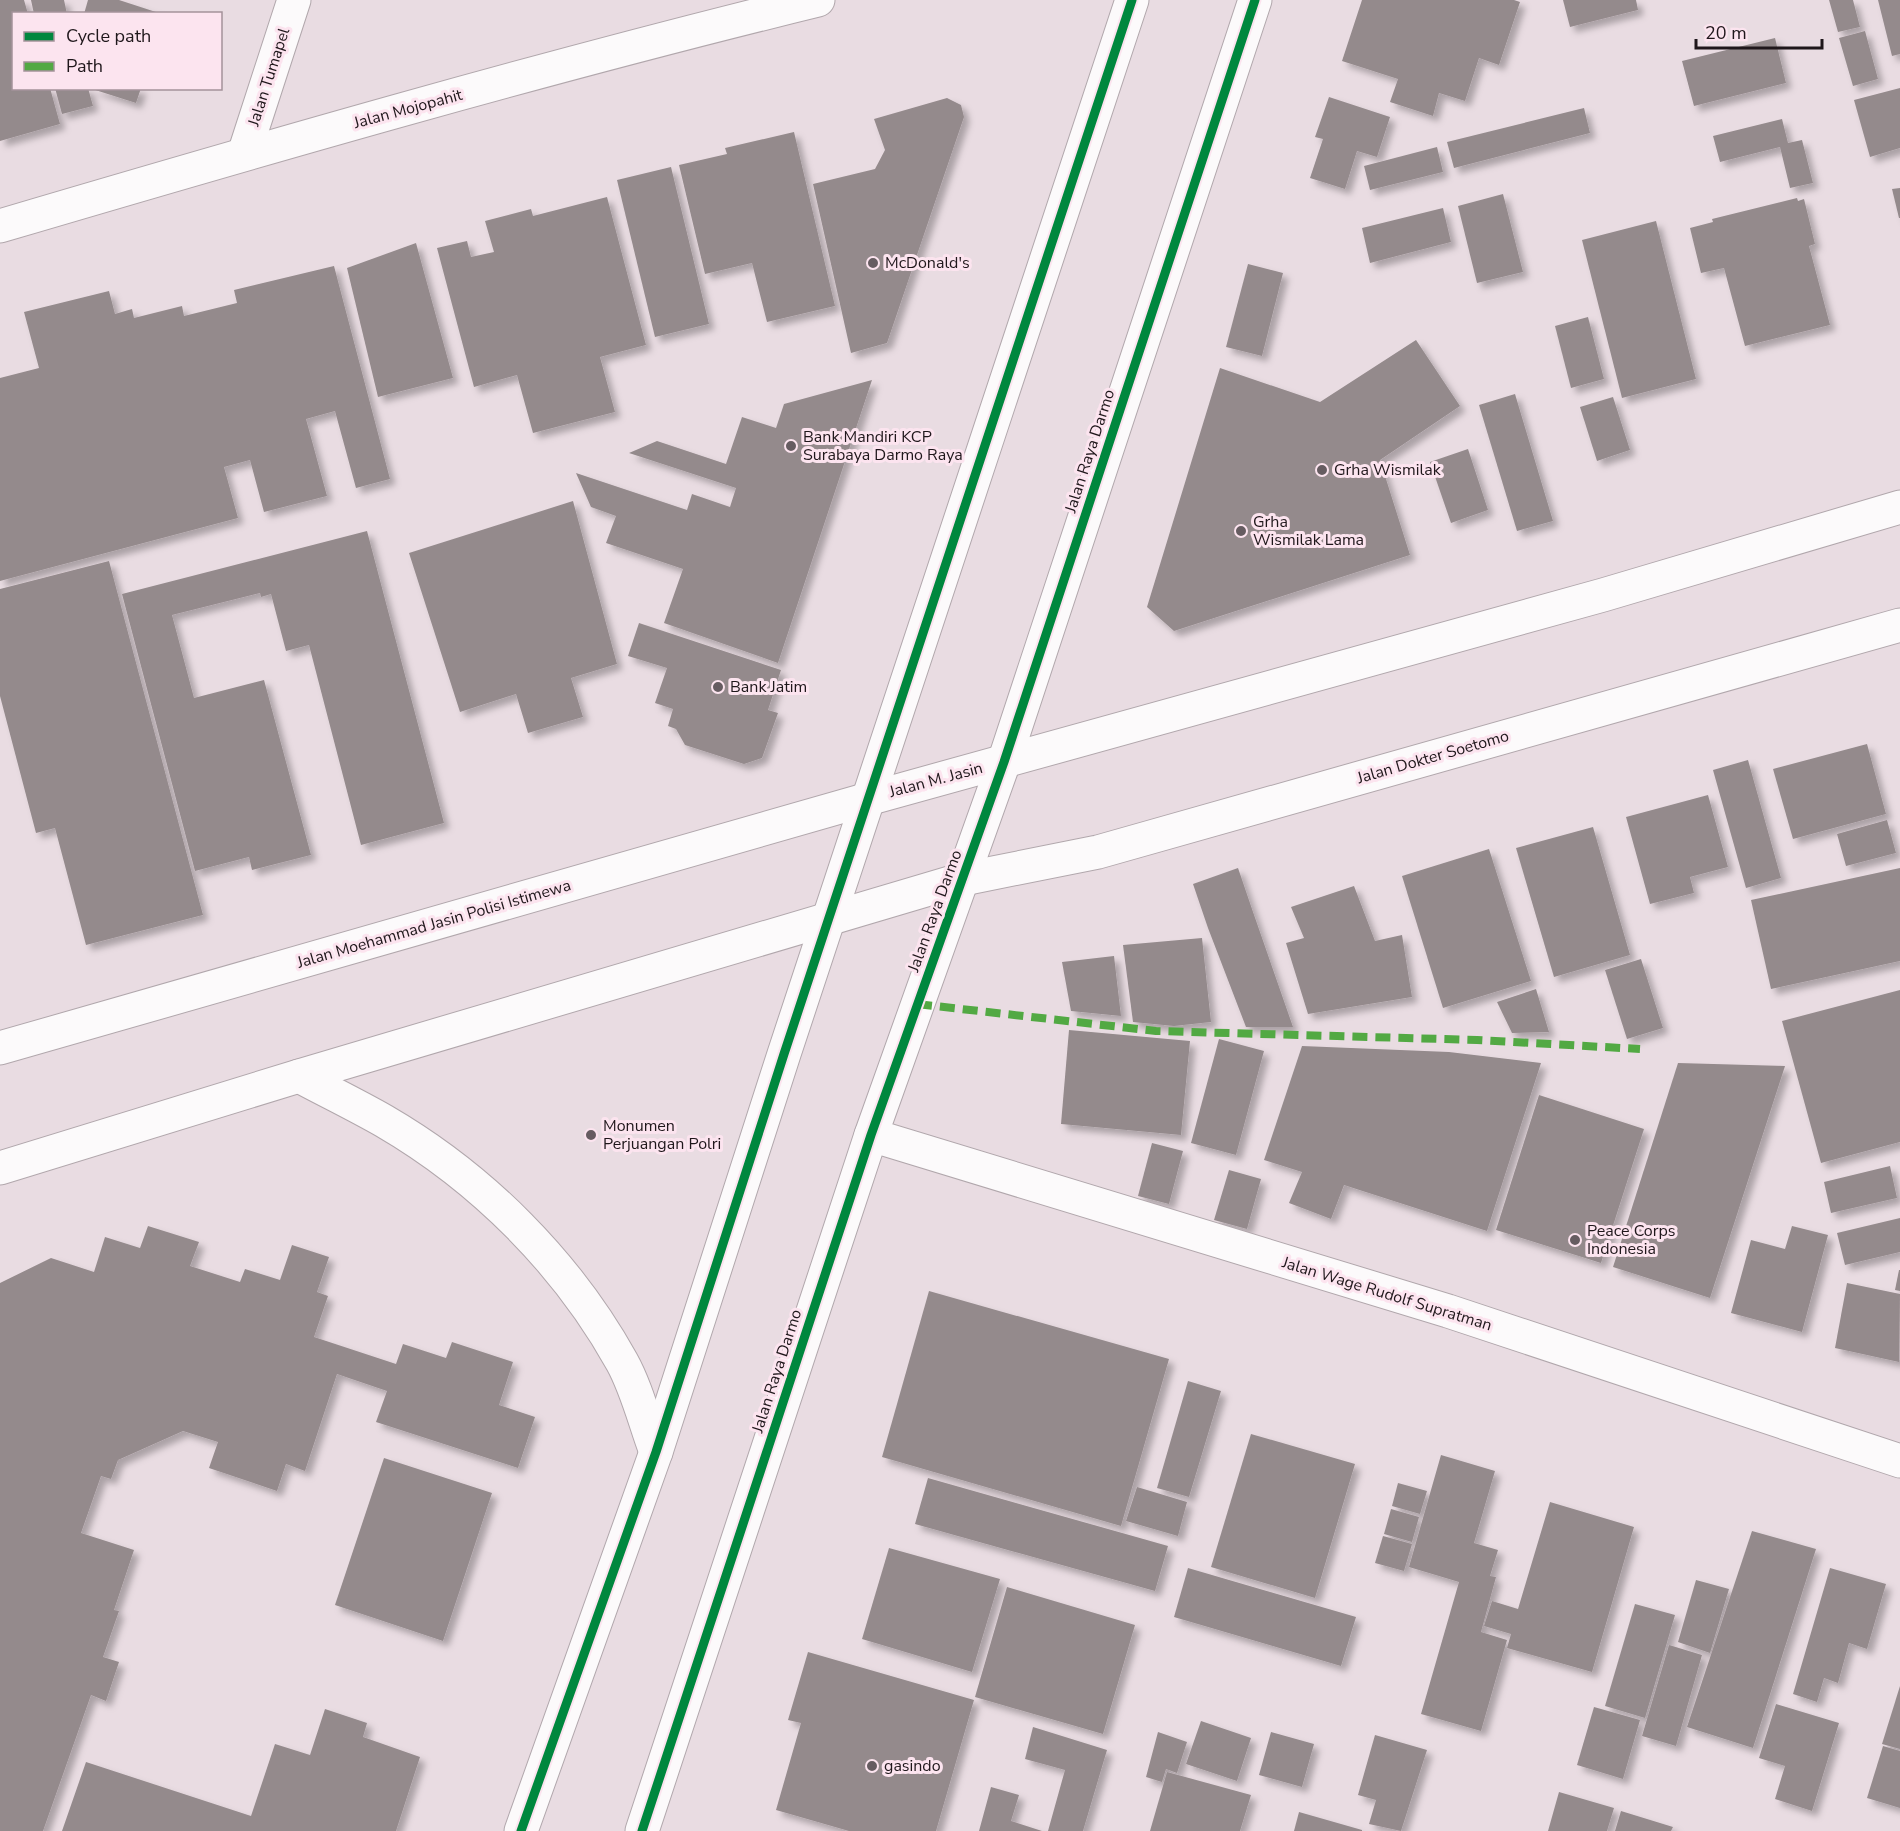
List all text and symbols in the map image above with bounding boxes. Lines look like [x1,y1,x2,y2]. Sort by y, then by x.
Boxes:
legend [12,12,222,90]
scale bar [1696,12,1822,50]
text: 20 m [1705,21,1747,45]
text: Cycle path [66,24,151,48]
street label: Jalan Tumapel [242,25,295,130]
text: Path [66,54,103,78]
street label: Jalan Mojopahit [350,84,465,134]
place label: McDonald's [885,252,970,274]
marker: McDonald's [866,256,880,270]
street label: Jalan Raya Darmo [1059,386,1120,516]
place label: Bank Mandiri KCP Surabaya Darmo Raya [803,426,963,466]
marker: Bank Mandiri KCP Surabaya Darmo Raya [784,439,798,453]
place label: Grha Wismilak [1334,459,1442,481]
marker: Grha Wismilak [1315,463,1329,477]
place label: Grha Wismilak Lama [1253,511,1364,551]
marker: Grha Wismilak Lama [1234,524,1248,538]
place label: Bank Jatim [730,676,807,698]
marker: Bank Jatim [711,680,725,694]
street label: Jalan Dokter Soetomo [1354,725,1511,789]
street label: Jalan M. Jasin [886,757,985,803]
street label: Jalan Raya Darmo [902,847,967,976]
street label: Jalan Moehammad Jasin Polisi Istimewa [294,874,573,974]
place label: Monumen Perjuangan Polri [603,1115,721,1155]
marker: Monumen Perjuangan Polri [584,1128,598,1142]
place label: Peace Corps Indonesia [1587,1220,1676,1260]
marker: Peace Corps Indonesia [1568,1233,1582,1247]
street label: Jalan Wage Rudolf Supratman [1278,1251,1495,1336]
street label: Jalan Raya Darmo [746,1306,807,1436]
place label: gasindo [884,1755,941,1777]
marker: gasindo [865,1759,879,1773]

